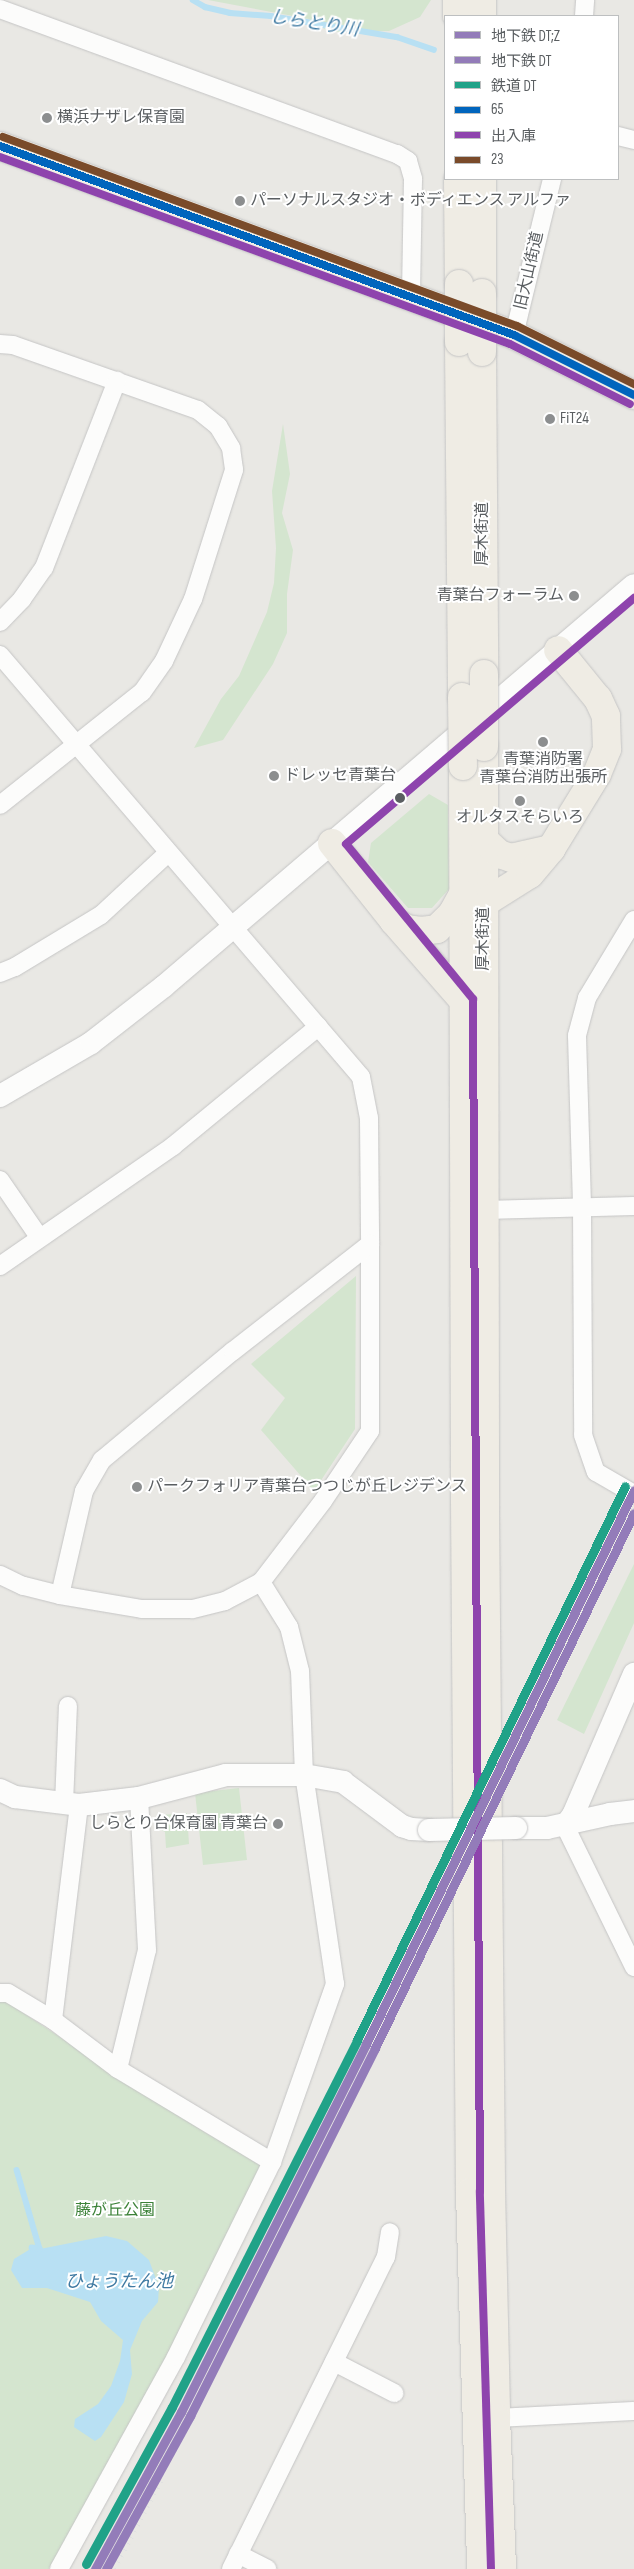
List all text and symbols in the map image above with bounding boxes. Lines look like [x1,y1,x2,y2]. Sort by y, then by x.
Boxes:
water label: しらとり川 [268,6,360,42]
legend [444,15,619,180]
text: 地下鉄 DT;Z [491,27,560,46]
text: 地下鉄 DT [491,52,552,71]
text: 鉄道 DT [491,77,537,96]
text: 65 [491,100,504,119]
place label: 横浜ナザレ保育園 [57,108,185,128]
marker: 横浜ナザレ保育園 [41,112,53,124]
text: 出入庫 [491,127,536,146]
text: 23 [491,150,504,169]
place label: パーソナルスタジオ・ボディエンス アルファ [250,191,573,211]
marker: パーソナルスタジオ・ボディエンス アルファ [234,195,246,207]
street label: 旧大山街道 [512,230,548,312]
place label: FiT24 [560,409,589,429]
marker: FiT24 [544,413,556,425]
street label: 厚木街道 [473,502,493,566]
place label: 青葉台フォーラム [436,586,564,606]
marker: 青葉台フォーラム [568,590,580,602]
marker: 青葉消防署 青葉台消防出張所 [537,736,549,748]
place label: 青葉消防署 青葉台消防出張所 [479,750,607,788]
place label: ドレッセ青葉台 [284,766,396,786]
marker: ドレッセ青葉台 [268,770,280,782]
unlabelled marker [395,793,405,803]
marker: オルタスそらいろ [514,795,526,807]
place label: オルタスそらいろ [456,808,584,828]
street label: 厚木街道 [474,907,494,971]
place label: パークフォリア青葉台つつじが丘レジデンス [147,1477,467,1497]
marker: パークフォリア青葉台つつじが丘レジデンス [131,1481,143,1493]
place label: しらとり台保育園 青葉台 [89,1814,268,1834]
marker: しらとり台保育園 青葉台 [272,1818,284,1830]
park label: 藤が丘公園 [75,2201,155,2221]
water label: ひょうたん池 [65,2271,173,2293]

